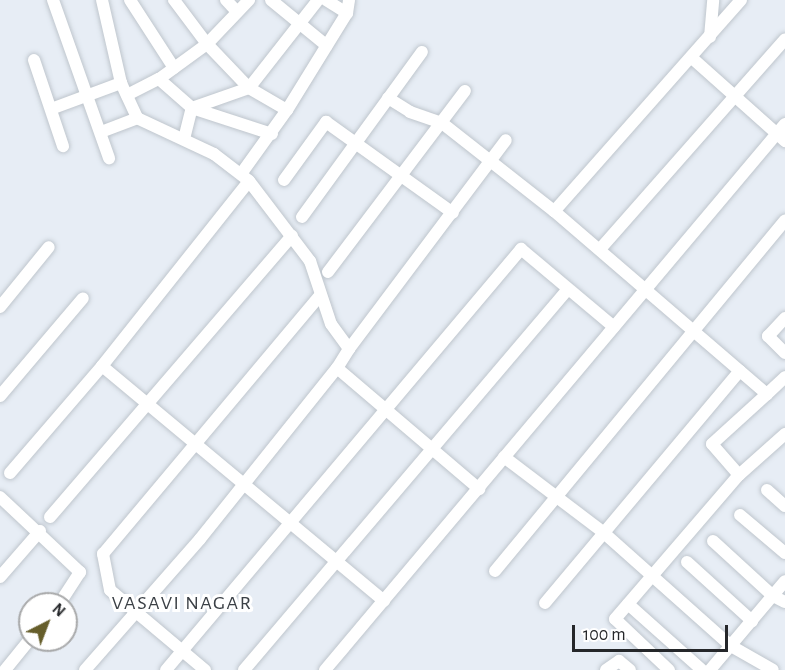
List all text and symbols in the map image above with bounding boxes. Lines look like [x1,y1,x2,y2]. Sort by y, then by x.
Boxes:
district label: VASAVI NAGAR [112,591,252,615]
north arrow [18,592,78,652]
text: N [49,600,68,620]
scale bar [575,613,731,651]
text: 100 m [583,626,626,644]

